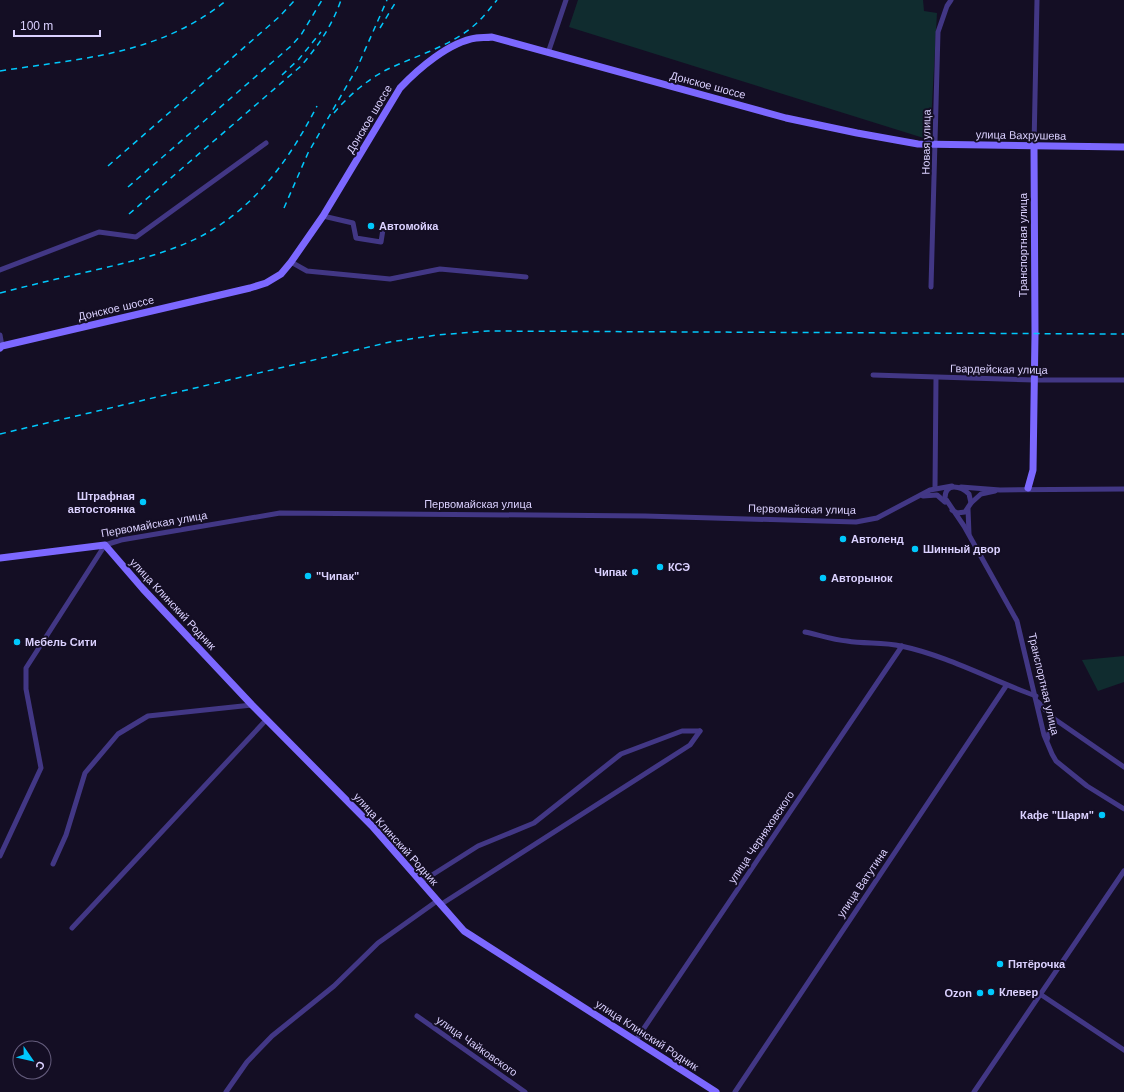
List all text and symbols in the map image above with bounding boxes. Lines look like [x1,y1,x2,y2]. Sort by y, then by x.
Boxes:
scale bar [14,12,100,38]
text: 100 m [20,19,53,33]
street label: Донское шоссе [669,69,747,101]
street label: Донское шоссе [344,83,394,155]
street label: Новая улица [919,108,933,175]
street label: улица Вахрушева [976,128,1067,142]
street label: Транспортная улица [1017,192,1029,297]
place label: Автомойка [379,220,439,232]
marker: Автомойка [366,221,376,231]
street label: Донское шоссе [77,293,155,323]
street label: Гвардейская улица [950,362,1049,376]
place label: Штрафная автостоянка [68,490,136,515]
marker: Штрафная автостоянка [138,497,148,507]
street label: Первомайская улица [424,498,533,510]
street label: Первомайская улица [748,502,857,516]
street label: Первомайская улица [100,509,209,539]
place label: Автоленд [851,533,904,545]
marker: Автоленд [838,534,848,544]
place label: Шинный двор [923,543,1001,555]
marker: Шинный двор [910,544,920,554]
street label: улица Клинский Родник [128,556,218,652]
place label: КСЭ [668,561,690,573]
marker: КСЭ [655,562,665,572]
place label: Чипак [594,566,627,578]
marker: Чипак [630,567,640,577]
place label: "Чипак" [316,570,359,582]
marker: "Чипак" [303,571,313,581]
place label: Авторынок [831,572,893,584]
marker: Авторынок [818,573,828,583]
street label: Транспортная улица [1026,632,1062,737]
place label: Мебель Сити [25,636,97,648]
marker: Мебель Сити [12,637,22,647]
street label: улица Черняховского [726,789,796,885]
street label: улица Клинский Родник [351,790,441,888]
place label: Кафе "Шарм" [1020,809,1094,821]
marker: Кафе "Шарм" [1097,810,1107,820]
street label: улица Ватутина [835,846,890,920]
place label: Пятёрочка [1008,958,1066,970]
marker: Пятёрочка [995,959,1005,969]
place label: Клевер [999,986,1038,998]
place label: Ozon [945,987,972,999]
marker: Клевер [986,987,996,997]
marker: Ozon [975,988,985,998]
street label: улица Клинский Родник [593,997,701,1073]
street label: улица Чайковского [434,1014,520,1078]
north arrow [12,1040,52,1080]
text: С [33,1059,47,1072]

